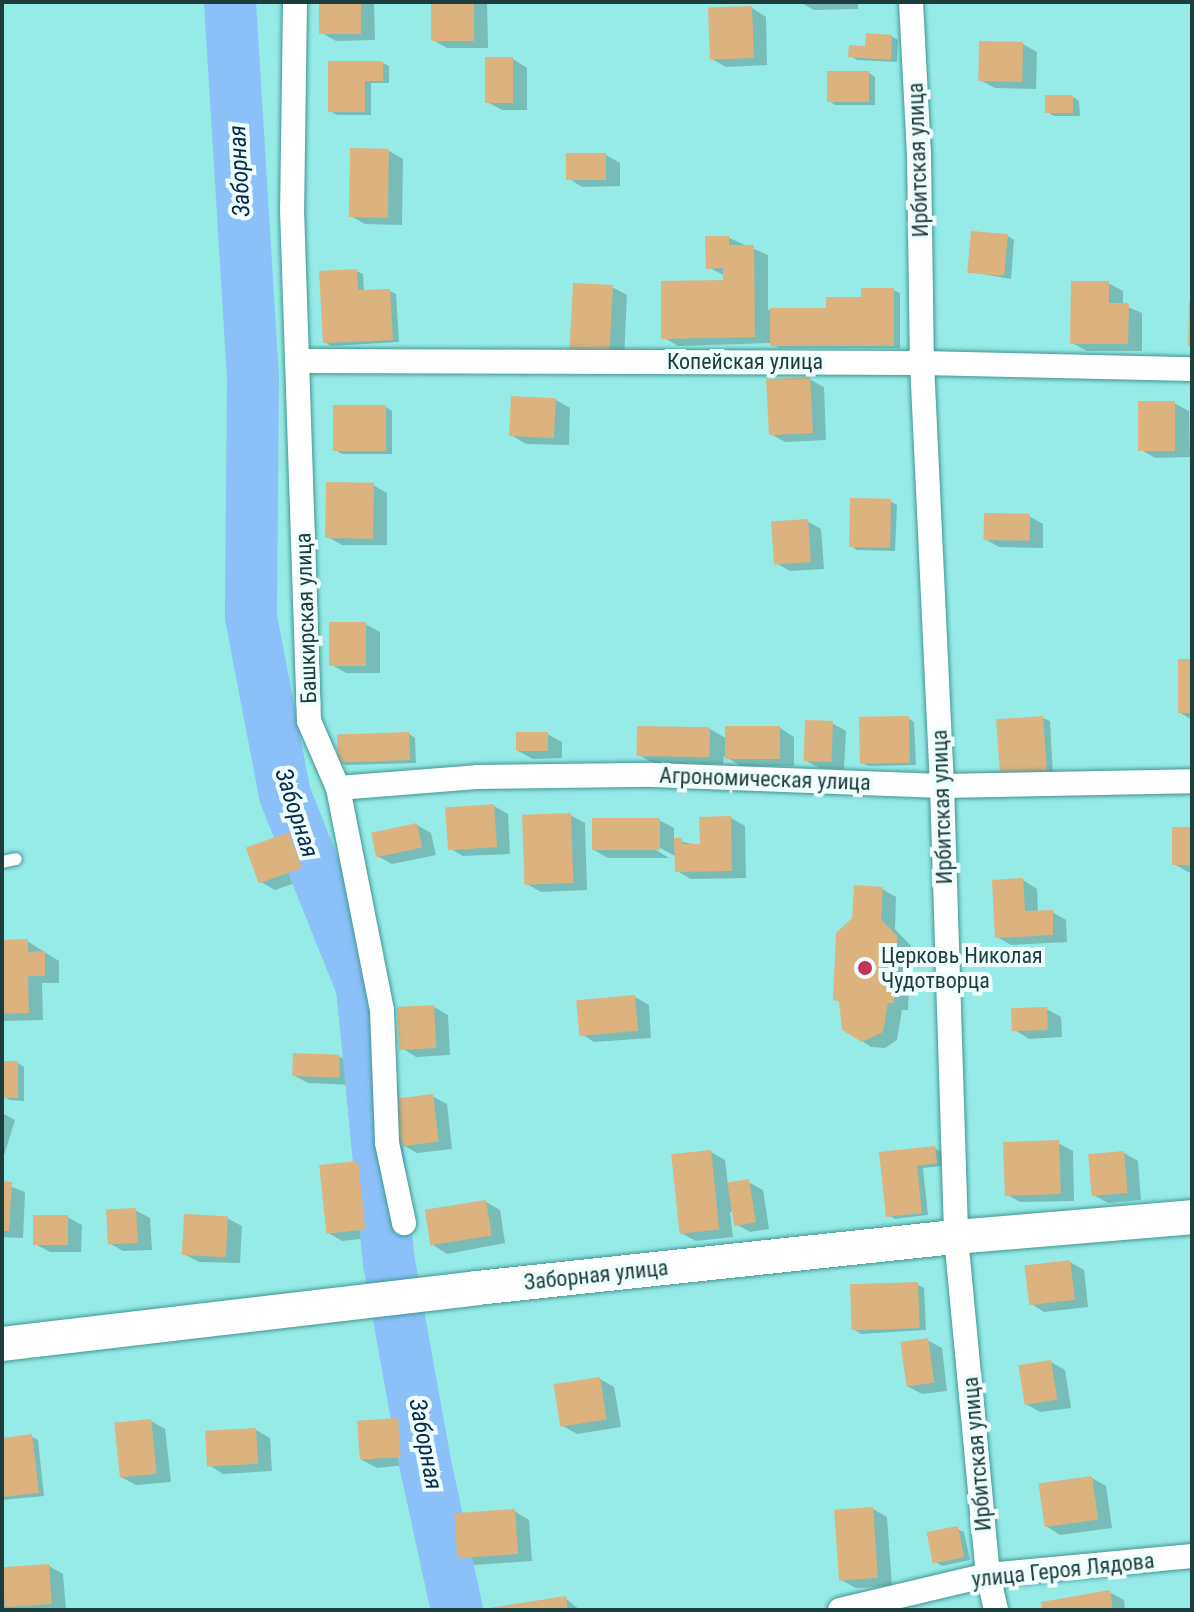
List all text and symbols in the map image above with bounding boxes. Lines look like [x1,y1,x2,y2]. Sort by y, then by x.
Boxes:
street label: Ирбитская улица [902,82,934,238]
water label: Заборная [223,124,257,218]
street label: Копейская улица [667,349,823,375]
street label: Башкирская улица [290,532,322,704]
street label: Ирбитская улица [926,729,958,885]
street label: Агрономическая улица [659,762,871,796]
water label: Заборная [268,765,324,861]
place label: Церковь Николая Чудотворца [881,942,1043,994]
marker: Церковь Николая Чудотворца [856,959,874,977]
street label: Заборная улица [522,1254,670,1296]
street label: Ирбитская улица [957,1376,997,1532]
water label: Заборная [402,1396,448,1492]
street label: улица Героя Лядова [970,1547,1156,1593]

